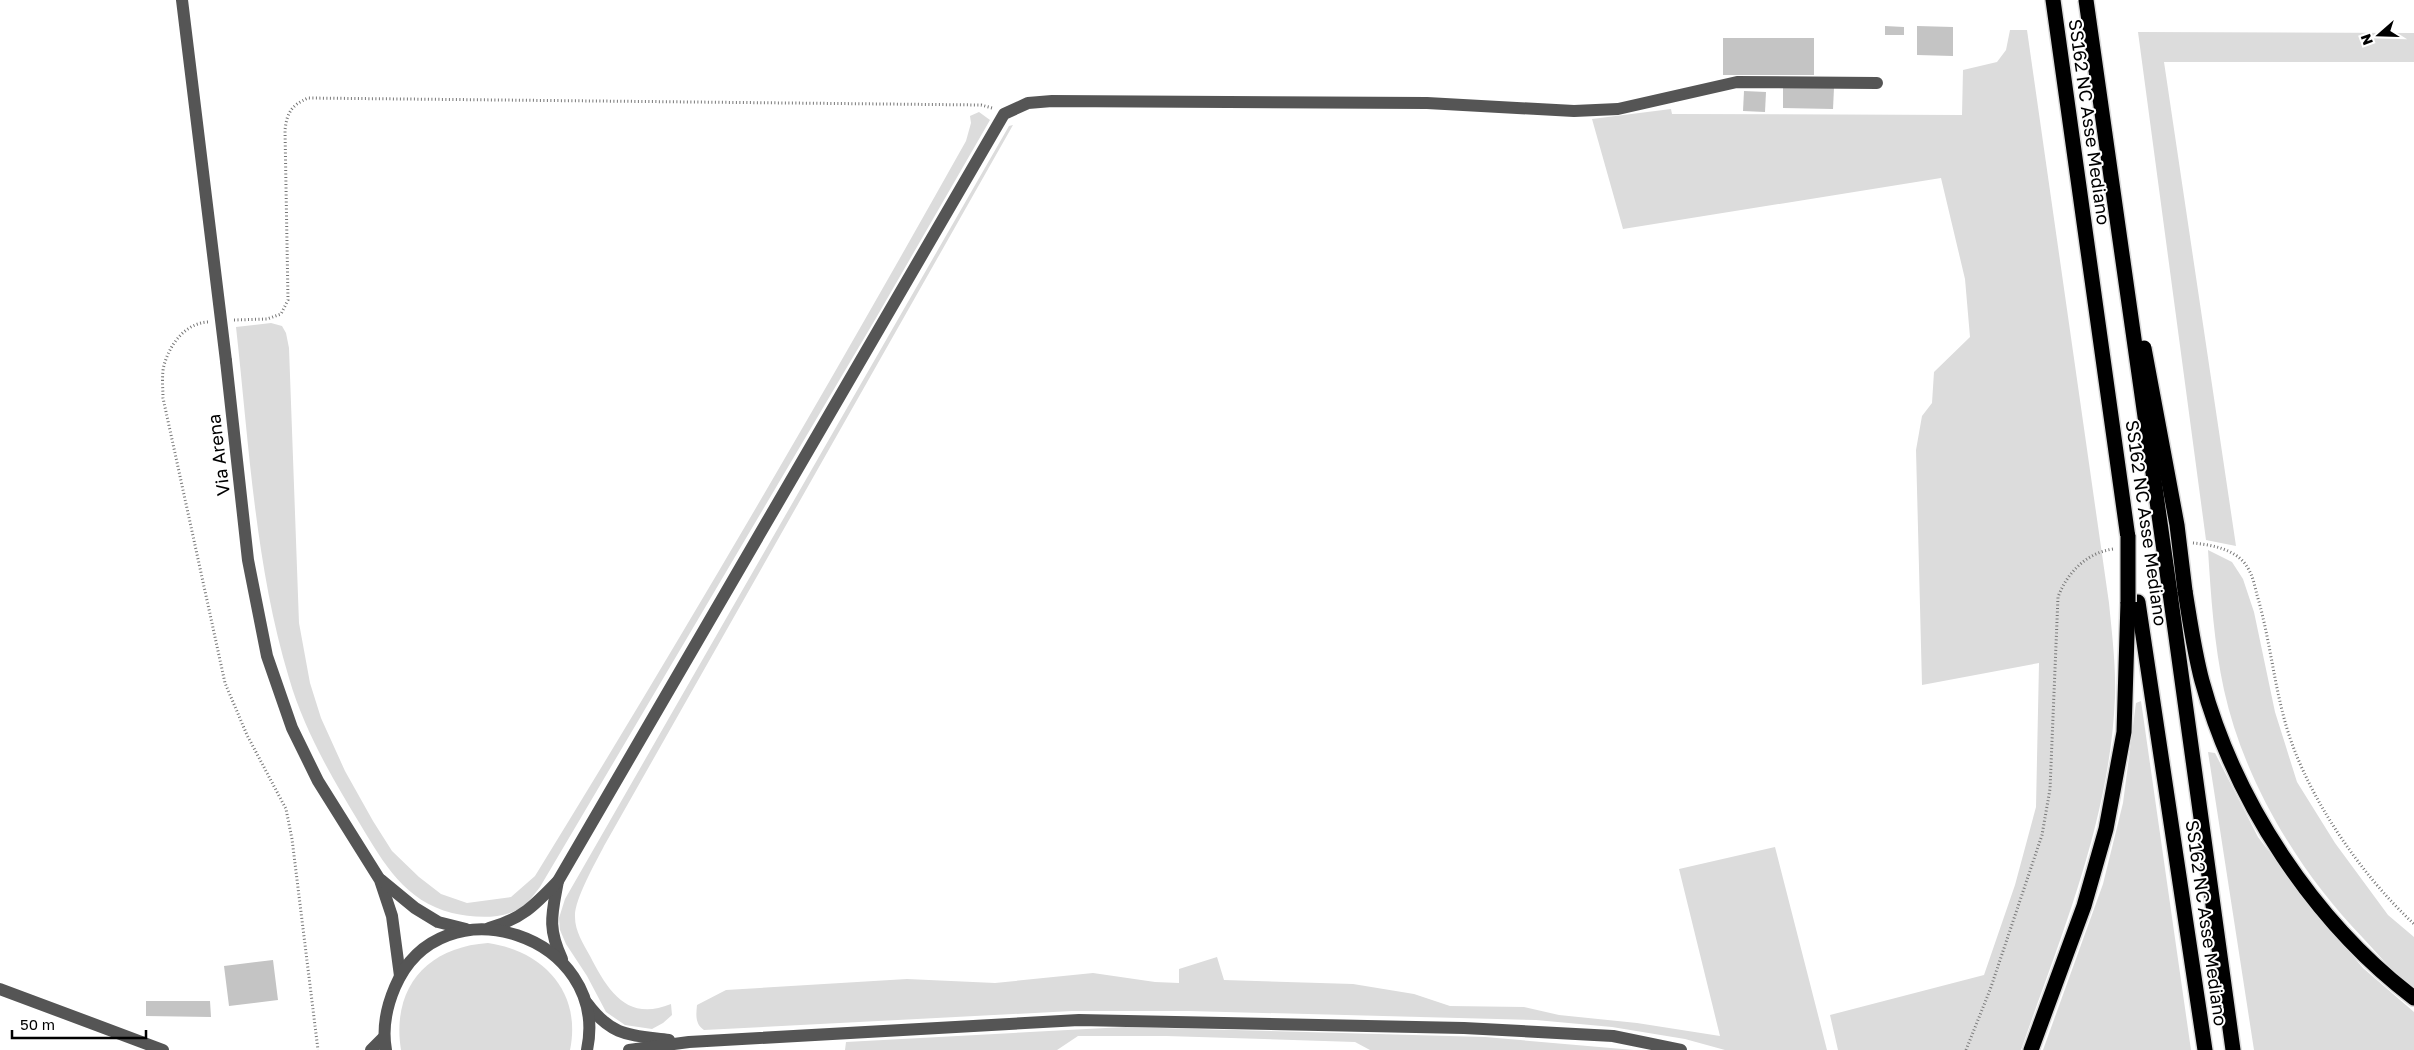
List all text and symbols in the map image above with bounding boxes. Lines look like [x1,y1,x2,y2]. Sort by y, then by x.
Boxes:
north arrow [2354,10,2404,60]
street label: SS162 NC Asse Mediano [2065,17,2115,226]
text: N [2357,32,2376,48]
street label: Via Arena [202,413,234,497]
street label: SS162 NC Asse Mediano [2122,418,2172,627]
street label: SS162 NC Asse Mediano [2182,818,2232,1027]
scale bar [12,1008,146,1040]
text: 50 m [20,1015,55,1033]

